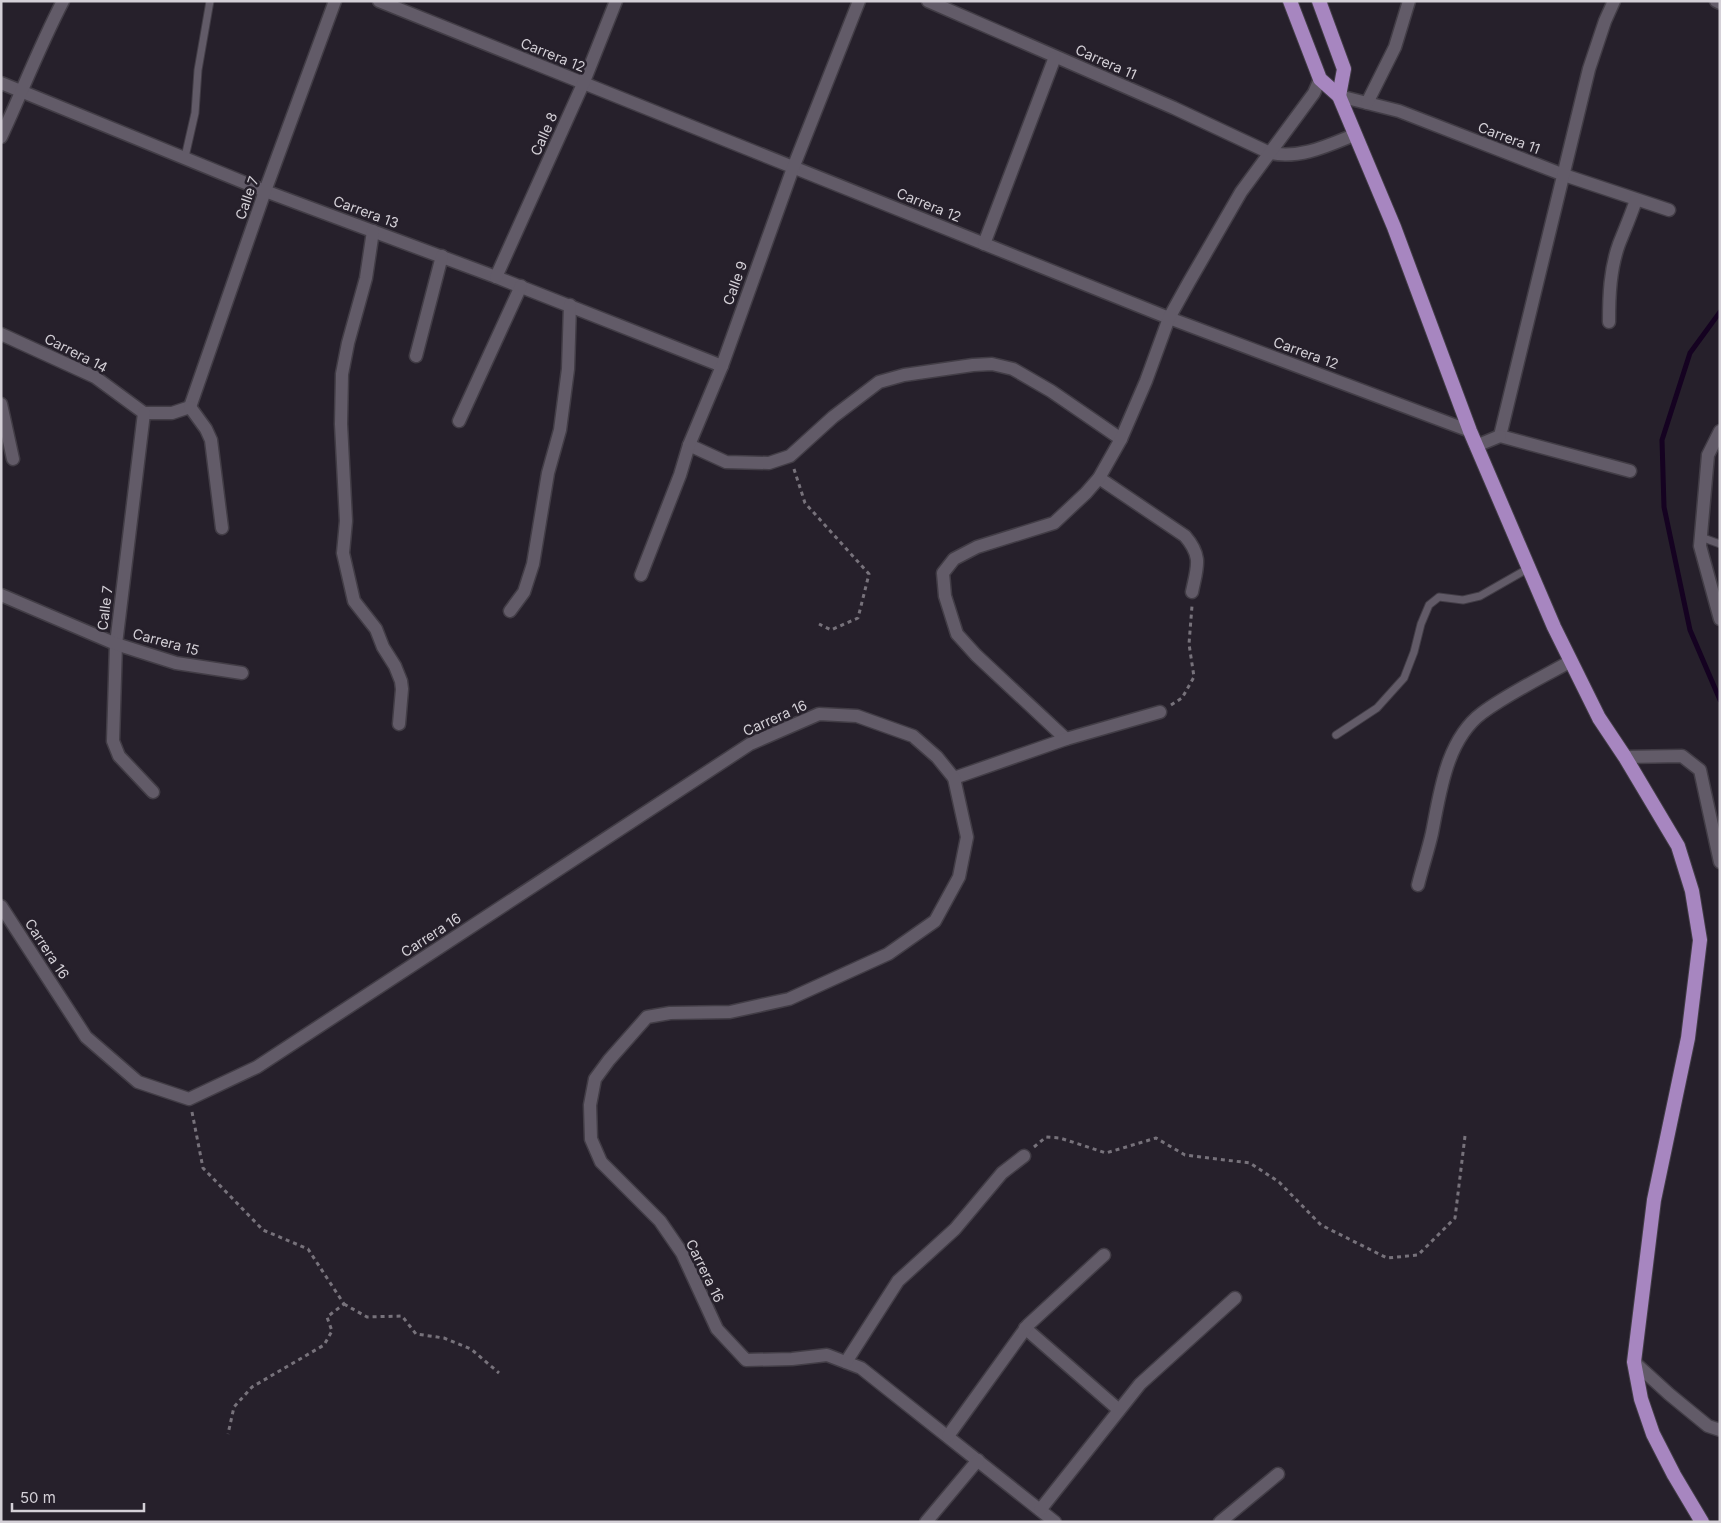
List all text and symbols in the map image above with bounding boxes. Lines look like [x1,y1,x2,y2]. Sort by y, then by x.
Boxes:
street label: Carrera 12 [518,34,588,75]
street label: Carrera 11 [1073,41,1139,83]
street label: Calle 8 [526,109,561,158]
street label: Carrera 11 [1476,118,1543,157]
street label: Calle 7 [231,174,262,222]
street label: Carrera 12 [894,184,964,225]
street label: Carrera 13 [331,192,401,231]
street label: Calle 9 [719,258,750,307]
street label: Carrera 14 [42,329,111,376]
street label: Carrera 12 [1271,333,1341,372]
street label: Calle 7 [93,585,116,631]
street label: Carrera 15 [131,624,201,659]
street label: Carrera 16 [740,696,809,739]
street label: Carrera 16 [397,909,464,960]
street label: Carrera 16 [22,915,73,982]
street label: Carrera 16 [683,1236,728,1305]
scale bar [12,1480,145,1512]
text: 50 m [20,1488,56,1507]

